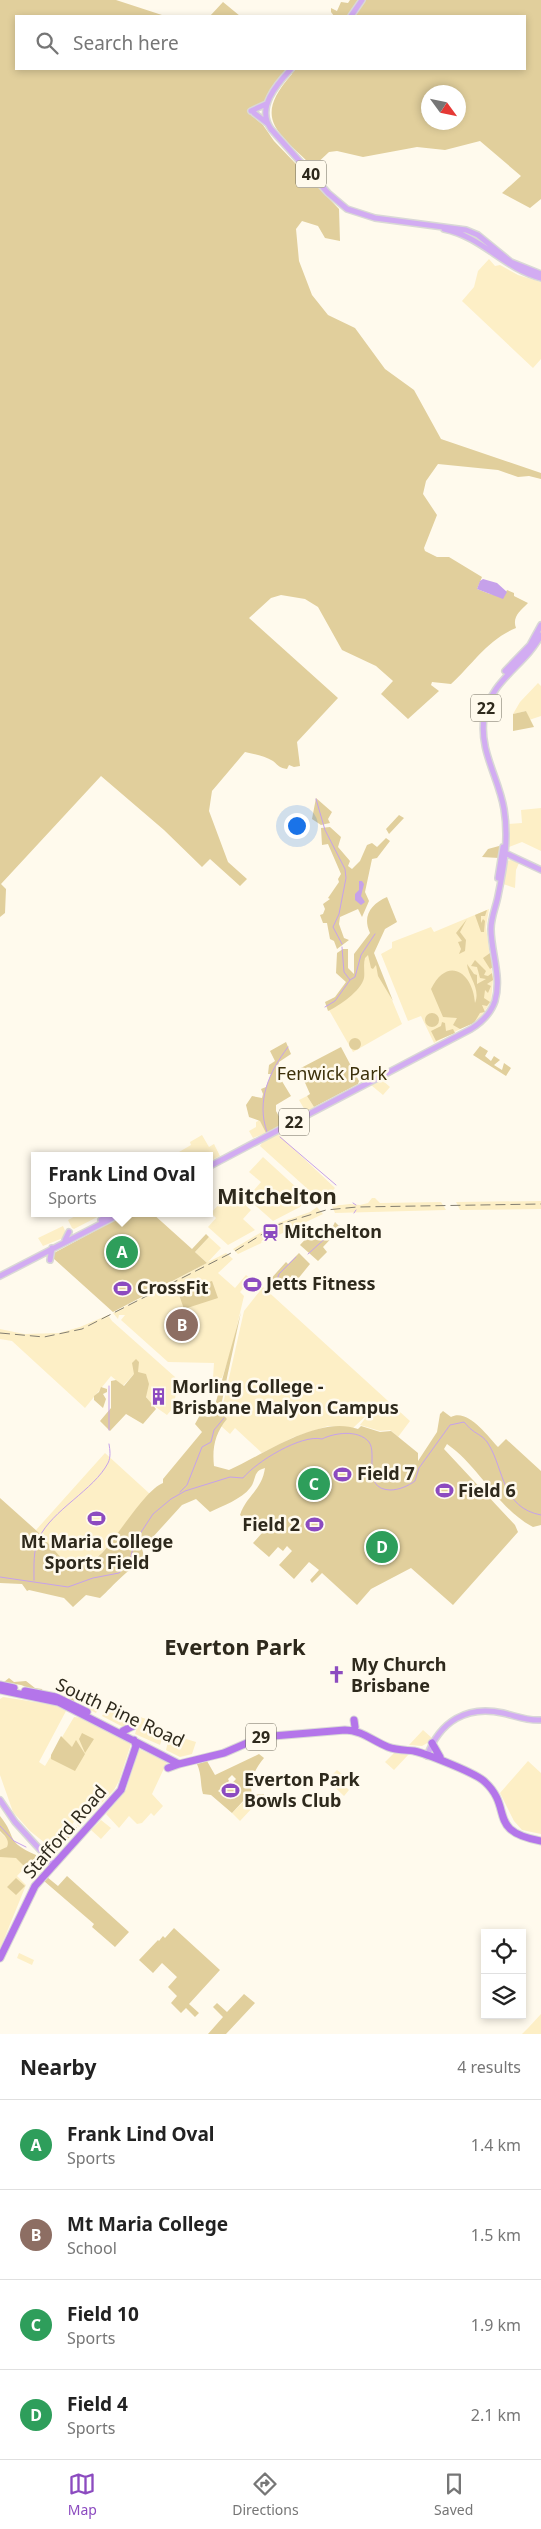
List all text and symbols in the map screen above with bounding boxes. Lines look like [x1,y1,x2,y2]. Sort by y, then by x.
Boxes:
search box [15,15,526,70]
icon: search [33,29,61,57]
text: Search here [73,30,179,56]
north arrow [421,85,466,130]
road number: 40 [296,160,326,188]
road number: 22 [471,694,501,721]
your location [284,813,310,839]
park label: Fenwick Park [277,1061,388,1085]
road number: 22 [279,1108,309,1136]
popup [31,1152,213,1217]
text: Frank Lind Oval [48,1161,196,1187]
district label: Mitchelton [217,1180,337,1210]
text: Sports [48,1187,97,1209]
place label: Mitchelton [284,1219,382,1243]
station icon: Mitchelton [260,1222,280,1242]
pin: A [106,1233,138,1271]
place label: Jetts Fitness [264,1271,376,1295]
sports icon: Jetts Fitness [242,1274,262,1294]
place label: CrossFit [137,1275,209,1299]
sports icon: CrossFit [113,1278,133,1298]
pin: B [166,1306,198,1344]
place label: Morling College - Brisbane Malyon Campus [172,1374,399,1419]
building icon: Morling College - Brisbane Malyon Campus [148,1387,168,1407]
place label: Field 7 [357,1461,415,1485]
sports icon: Field 7 [333,1464,353,1484]
pin: C [298,1465,330,1503]
place label: Field 6 [458,1478,516,1502]
sports icon: Field 6 [434,1481,454,1501]
sports icon: Mt Maria College Sports Field [87,1509,107,1529]
place label: Field 2 [242,1512,300,1536]
sports icon: Field 2 [304,1515,324,1535]
pin: D [366,1528,398,1566]
place label: Mt Maria College Sports Field [21,1529,173,1574]
district label: Everton Park [164,1631,306,1661]
place label: My Church Brisbane [351,1652,447,1697]
church icon: My Church Brisbane [327,1665,347,1685]
street label: South Pine Road [52,1672,188,1752]
road number: 29 [246,1724,276,1750]
place label: Everton Park Bowls Club [244,1767,361,1812]
street label: Stafford Road [17,1780,111,1883]
sports icon: Everton Park Bowls Club [220,1780,240,1800]
map controls [481,1929,526,2019]
button: locate [481,1929,526,1974]
button: layers [481,1974,526,2019]
text: Nearby [20,2053,96,2081]
text: 4 results [457,2056,521,2078]
text: Frank Lind Oval [67,2121,215,2147]
text: A [30,2134,42,2156]
text: 1.4 km [471,2134,521,2156]
text: Sports [67,2147,115,2169]
text: Mt Maria College [67,2211,228,2237]
text: B [31,2224,41,2246]
text: 1.5 km [471,2224,521,2246]
text: School [67,2237,117,2259]
text: Field 10 [67,2301,139,2327]
text: C [31,2314,41,2336]
text: 1.9 km [471,2314,521,2336]
text: Sports [67,2327,115,2349]
text: Field 4 [67,2391,128,2417]
text: D [30,2404,42,2426]
text: 2.1 km [471,2404,521,2426]
text: Sports [67,2417,115,2439]
tab: Map [68,2470,97,2519]
tab: Directions [232,2470,299,2519]
tab: Saved [434,2470,473,2519]

